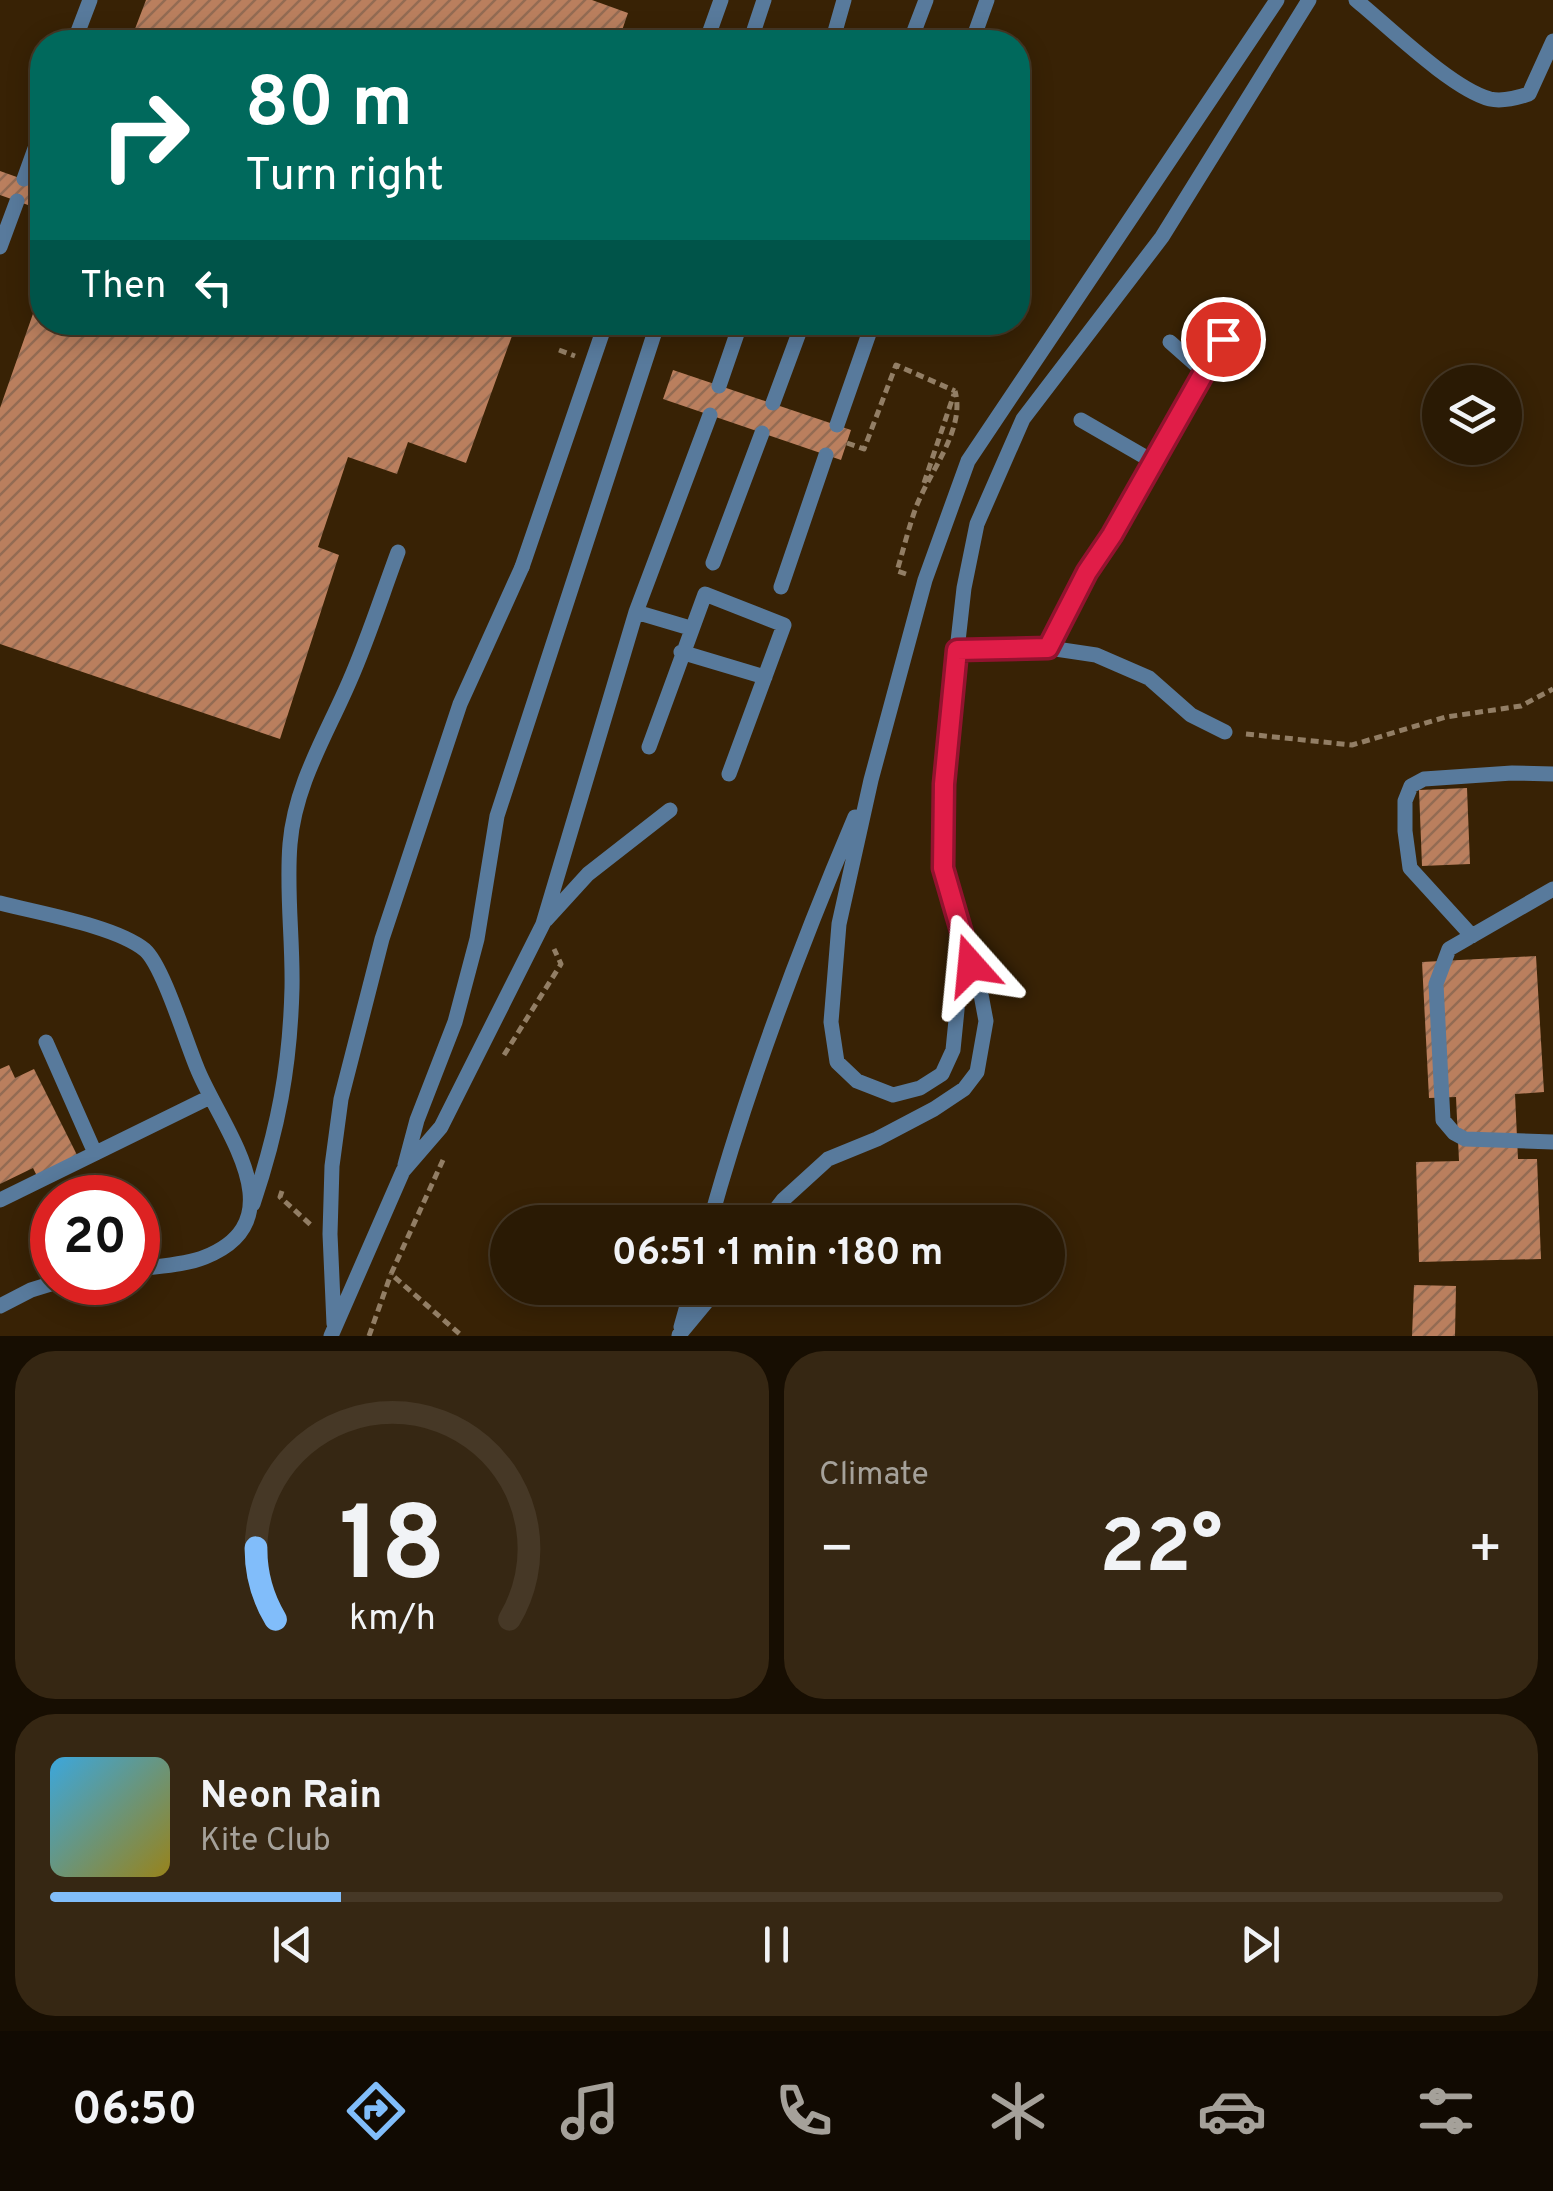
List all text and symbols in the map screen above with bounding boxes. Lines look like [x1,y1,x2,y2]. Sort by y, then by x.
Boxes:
text: 80 m [245,62,413,151]
icon: right [80,70,210,200]
text: Turn right [245,149,444,206]
icon: left [186,260,241,315]
text: Then [80,263,166,312]
pin [1181,297,1266,382]
icon: arrive [1196,312,1251,367]
map controls [1422,365,1522,465]
button: layers [1422,365,1522,465]
position arrow [919,913,1023,1017]
speed limit sign: 20 [30,1175,160,1305]
text: 06:51 · 1 min · 180 m [612,1230,943,1279]
text: Climate [819,1456,929,1496]
text: 18 [338,1485,446,1617]
text: 22° [1100,1504,1222,1599]
text: − [819,1517,854,1587]
text: + [1468,1517,1503,1587]
text: km/h [349,1597,435,1643]
text: Neon Rain [200,1773,382,1822]
text: Kite Club [200,1822,331,1862]
icon: previous [265,1917,320,1972]
icon: pause [749,1917,804,1972]
icon: next [1233,1917,1288,1972]
icon: directions [341,2076,411,2146]
icon: music [555,2076,625,2146]
icon: phone [769,2076,839,2146]
icon: climate [983,2076,1053,2146]
icon: car [1197,2076,1267,2146]
icon: filters [1411,2076,1481,2146]
text: 06:50 [72,2083,197,2140]

